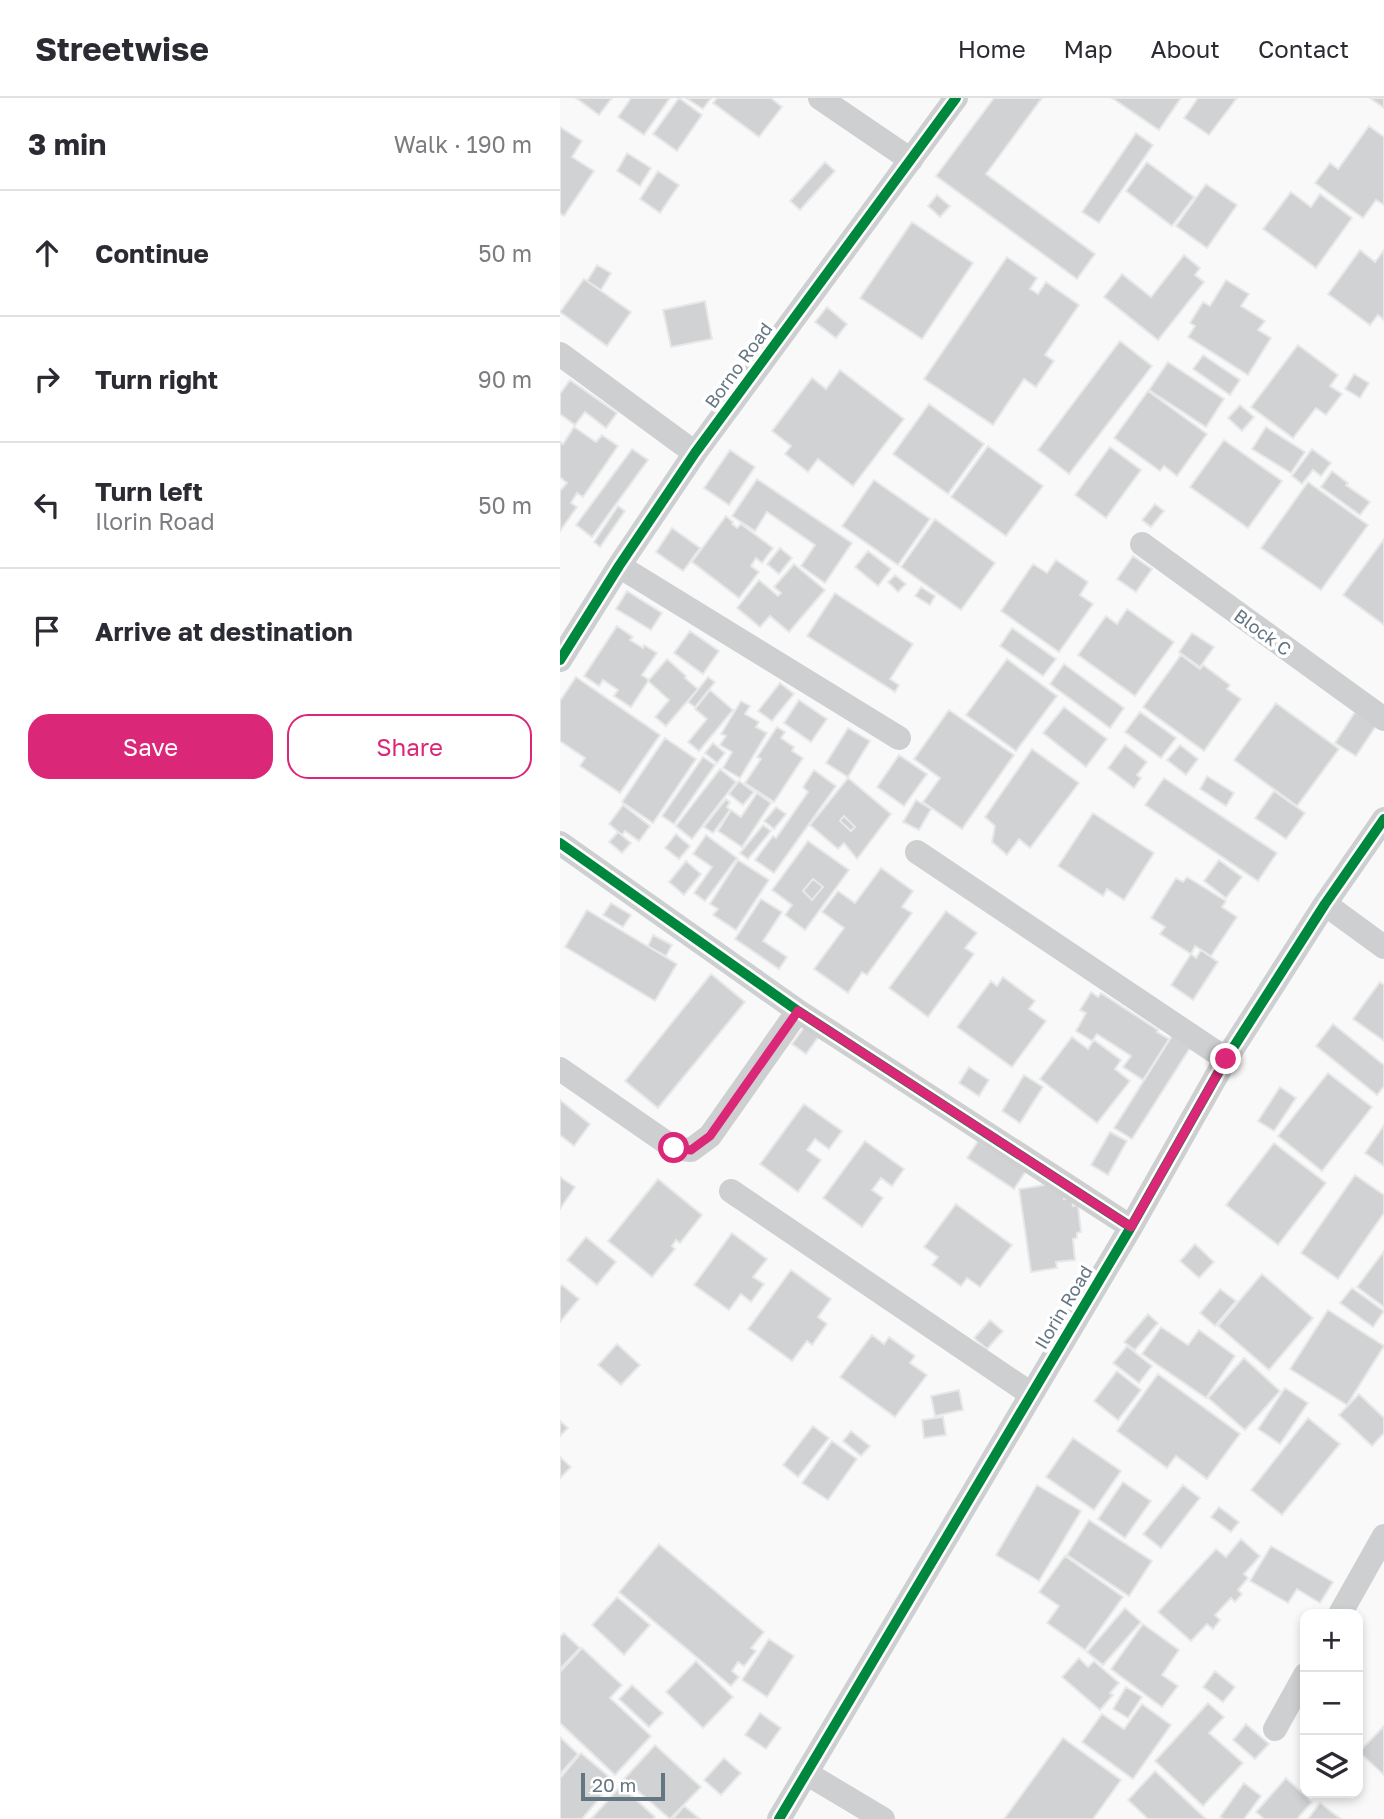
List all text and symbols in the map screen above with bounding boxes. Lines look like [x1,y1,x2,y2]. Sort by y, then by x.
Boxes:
text: Streetwise [35,29,209,68]
text: Home [958,34,1026,63]
text: Map [1064,34,1113,63]
text: About [1151,34,1220,63]
text: Contact [1258,34,1349,63]
text: 3 min [28,126,106,162]
text: Walk · 190 m [394,130,532,158]
icon: ahead [28,234,66,272]
text: Continue [95,238,209,269]
text: 50 m [478,239,532,267]
street label: Borno Road [700,318,776,412]
icon: right [28,360,66,398]
text: Turn right [95,364,218,395]
text: 90 m [478,365,532,393]
text: Turn left [95,476,203,507]
icon: left [28,486,66,524]
text: 50 m [478,491,532,519]
text: Ilorin Road [95,507,215,535]
street label: Block C [1230,604,1296,660]
icon: arrive [28,612,66,650]
text: Arrive at destination [95,616,353,647]
button: Save [28,714,273,779]
button: Share [287,714,532,779]
route end [1210,1043,1241,1074]
route start [658,1132,689,1163]
street label: Ilorin Road [1029,1261,1097,1353]
map controls [1300,1609,1363,1798]
button: + [1300,1609,1363,1672]
button: − [1300,1672,1363,1735]
button: layers [1300,1735,1363,1798]
scale bar [581,1770,665,1802]
text: 20 m [592,1773,636,1796]

